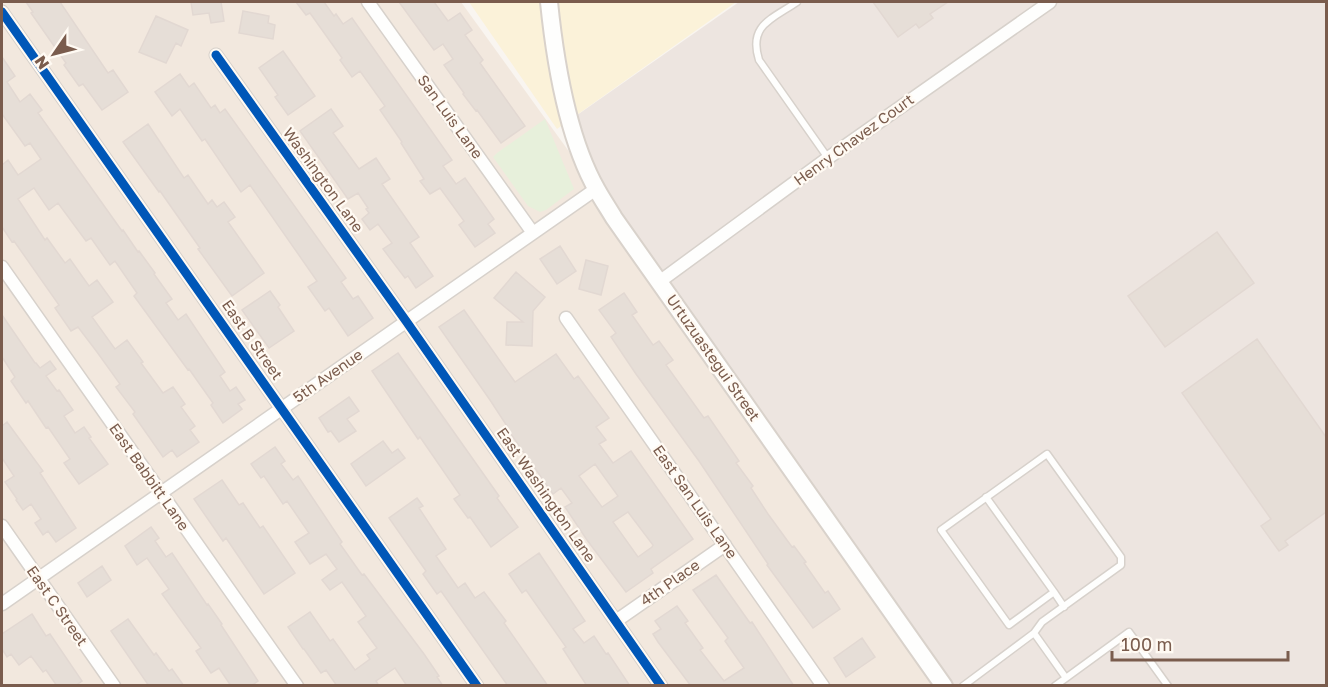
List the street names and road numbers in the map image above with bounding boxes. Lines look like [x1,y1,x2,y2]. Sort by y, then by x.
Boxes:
street label: San Luis Lane [414,71,487,162]
street label: Henry Chavez Court [790,90,917,189]
street label: Washington Lane [280,124,368,236]
street label: Urtuzuastegui Street [663,291,764,424]
street label: East B Street [219,296,287,383]
street label: 5th Avenue [289,345,366,406]
street label: East Babbitt Lane [106,419,194,534]
street label: East Washington Lane [494,424,600,565]
street label: East San Luis Lane [650,441,742,562]
street label: 4th Place [636,555,703,609]
street label: East C Street [24,562,92,649]

